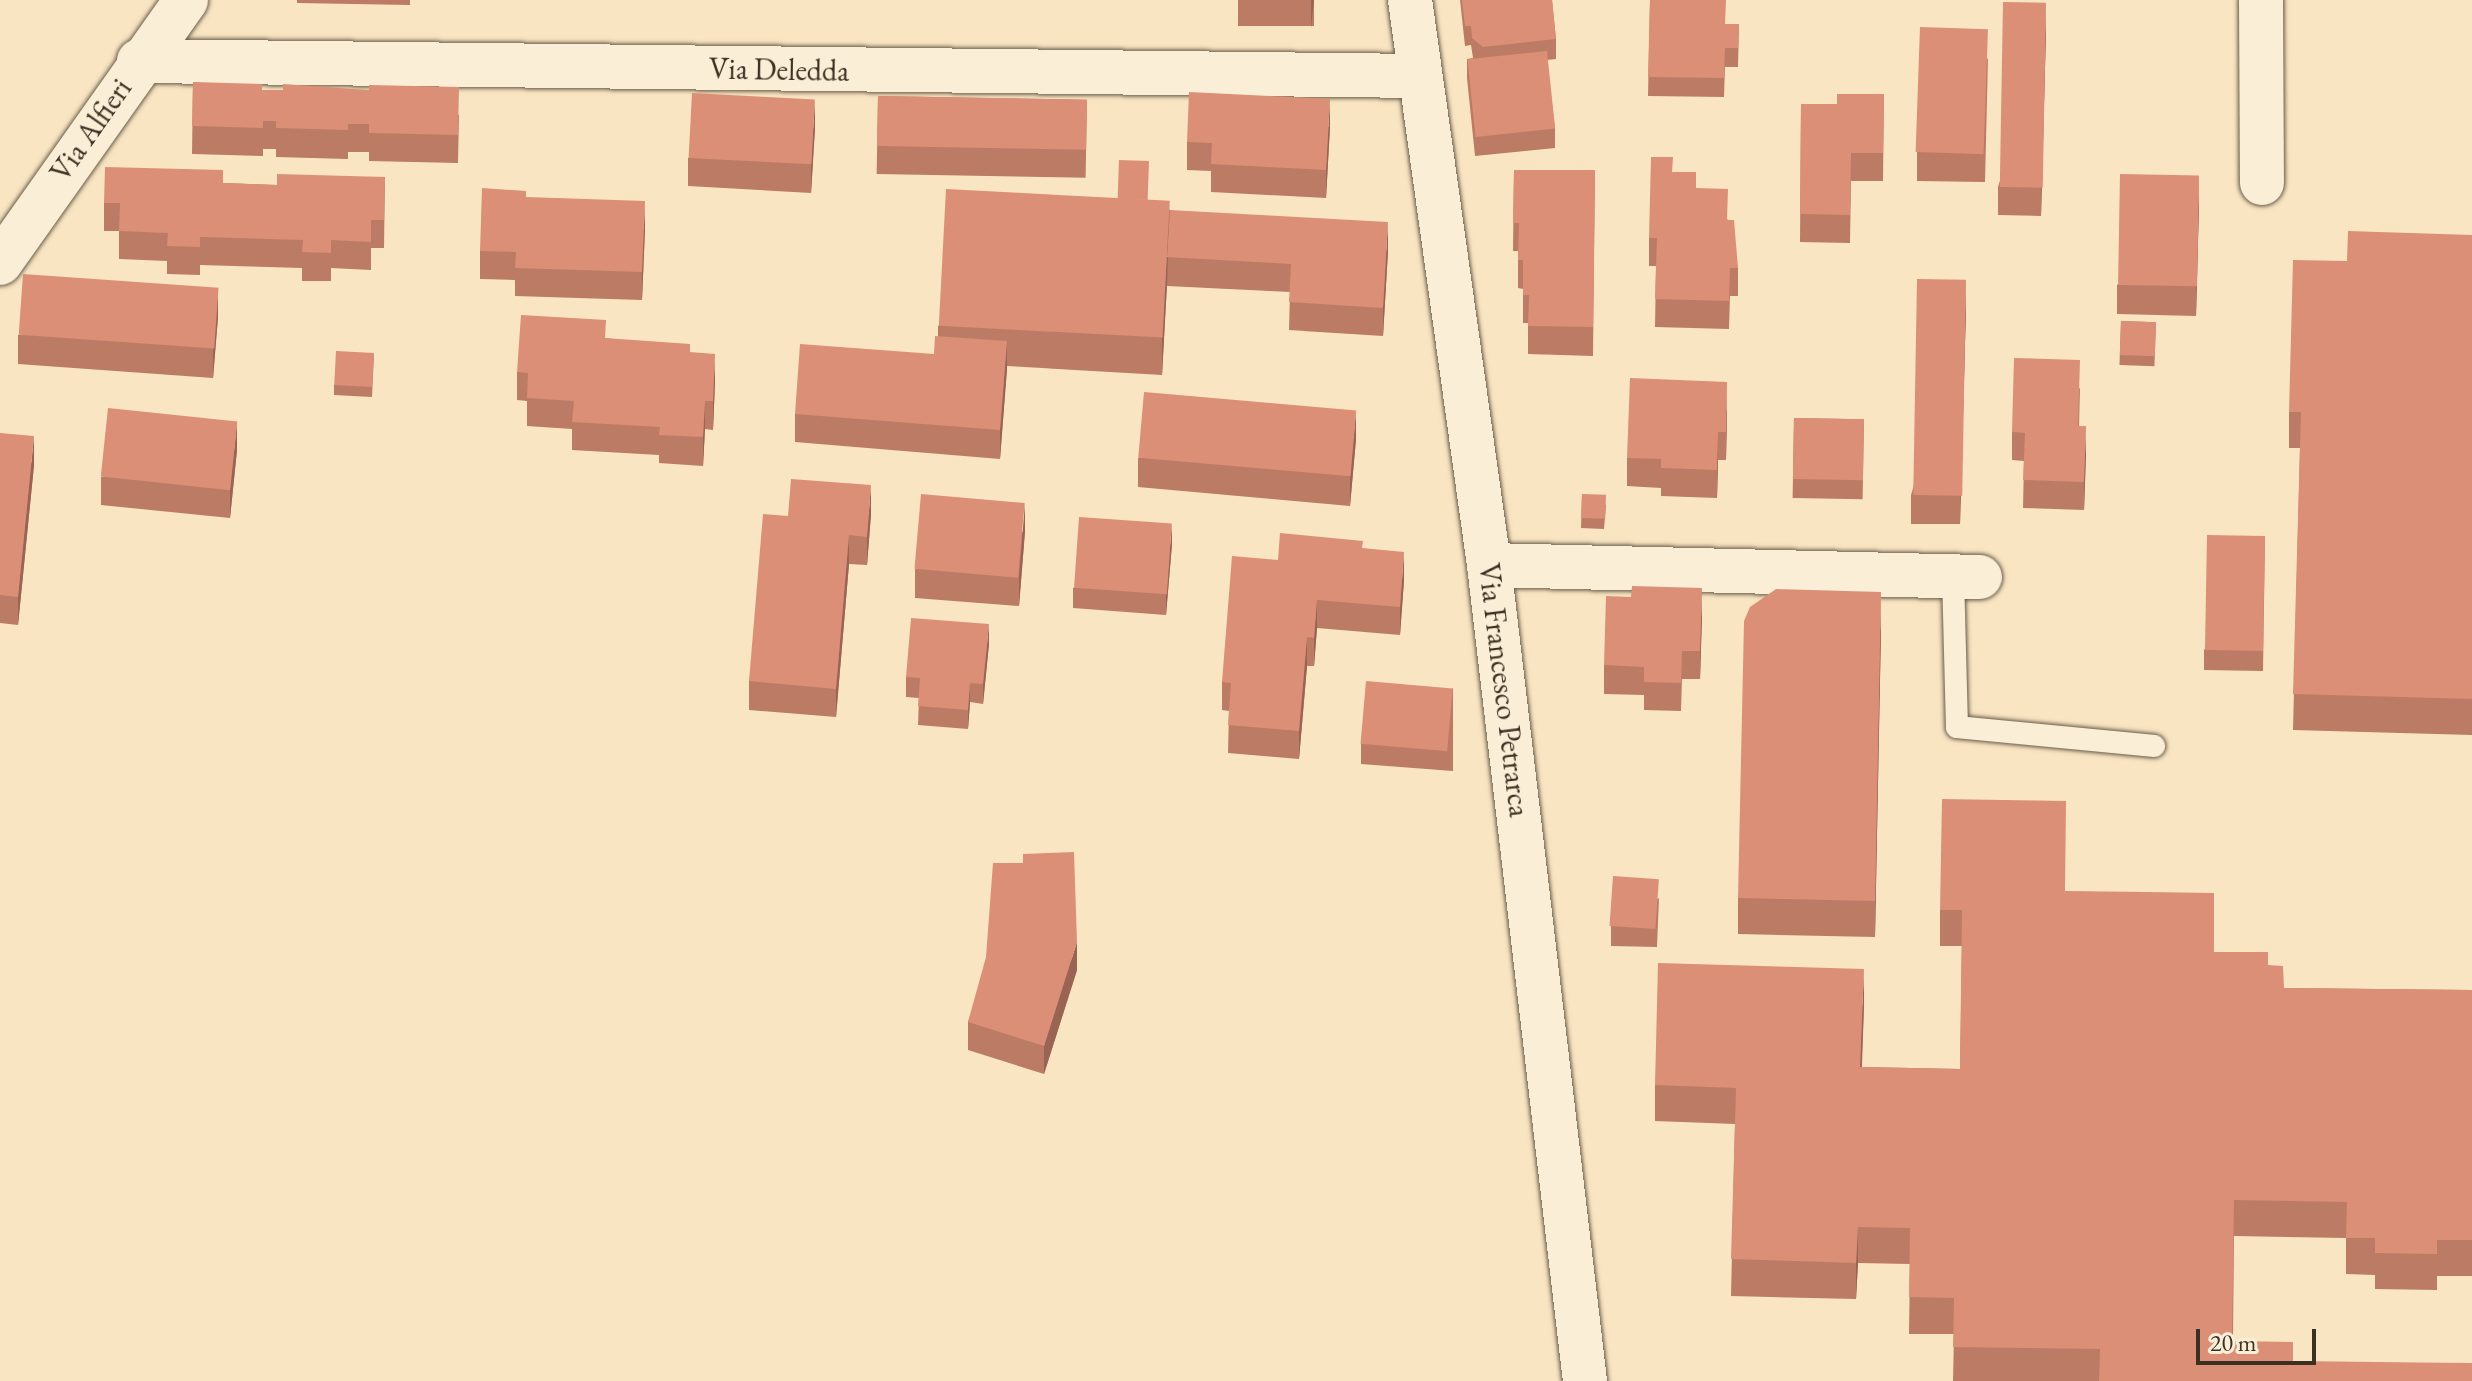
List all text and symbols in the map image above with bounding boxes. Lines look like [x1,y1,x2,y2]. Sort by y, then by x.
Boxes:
street label: Via Deledda [709,51,849,89]
street label: Via Alfieri [43,72,139,188]
street label: Via Francesco Petrarca [1471,561,1537,819]
scale bar [2200,1313,2320,1363]
text: 20 m [2210,1327,2257,1358]

